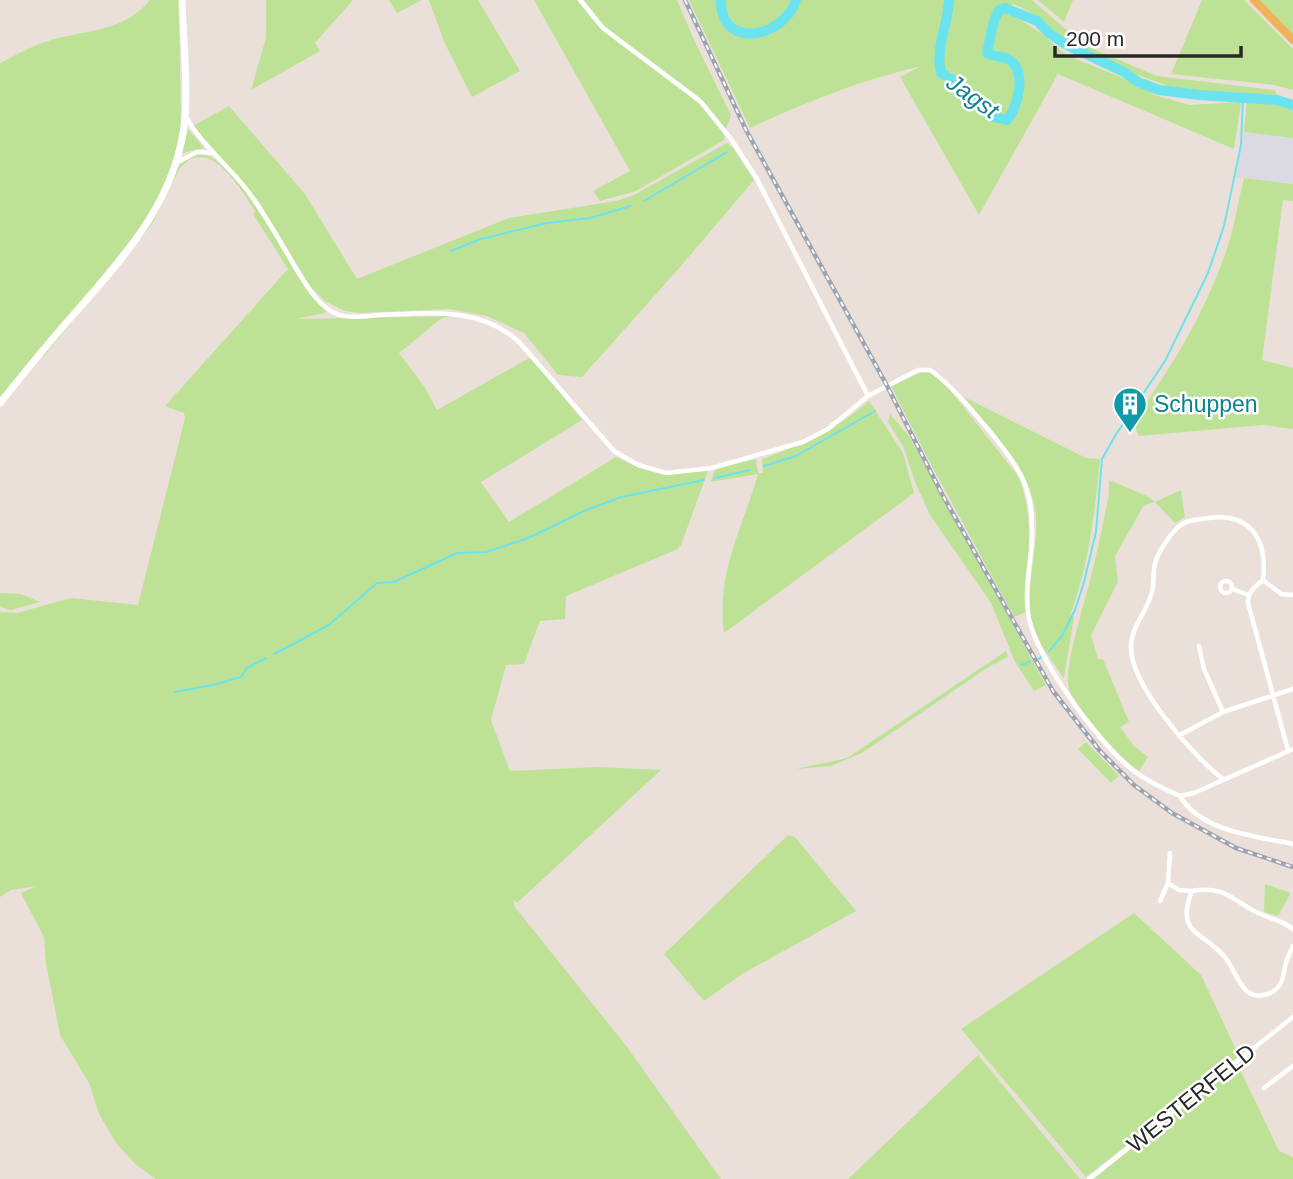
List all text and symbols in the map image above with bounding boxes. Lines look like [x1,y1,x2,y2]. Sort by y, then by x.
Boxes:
scale bar [1055,14,1240,58]
text: 200 m [1066,27,1124,50]
water label: Jagst [941,68,1005,125]
building icon: Schuppen [1111,385,1149,434]
place label: Schuppen [1154,391,1258,417]
street label: WESTERFELD [1122,1038,1260,1158]

